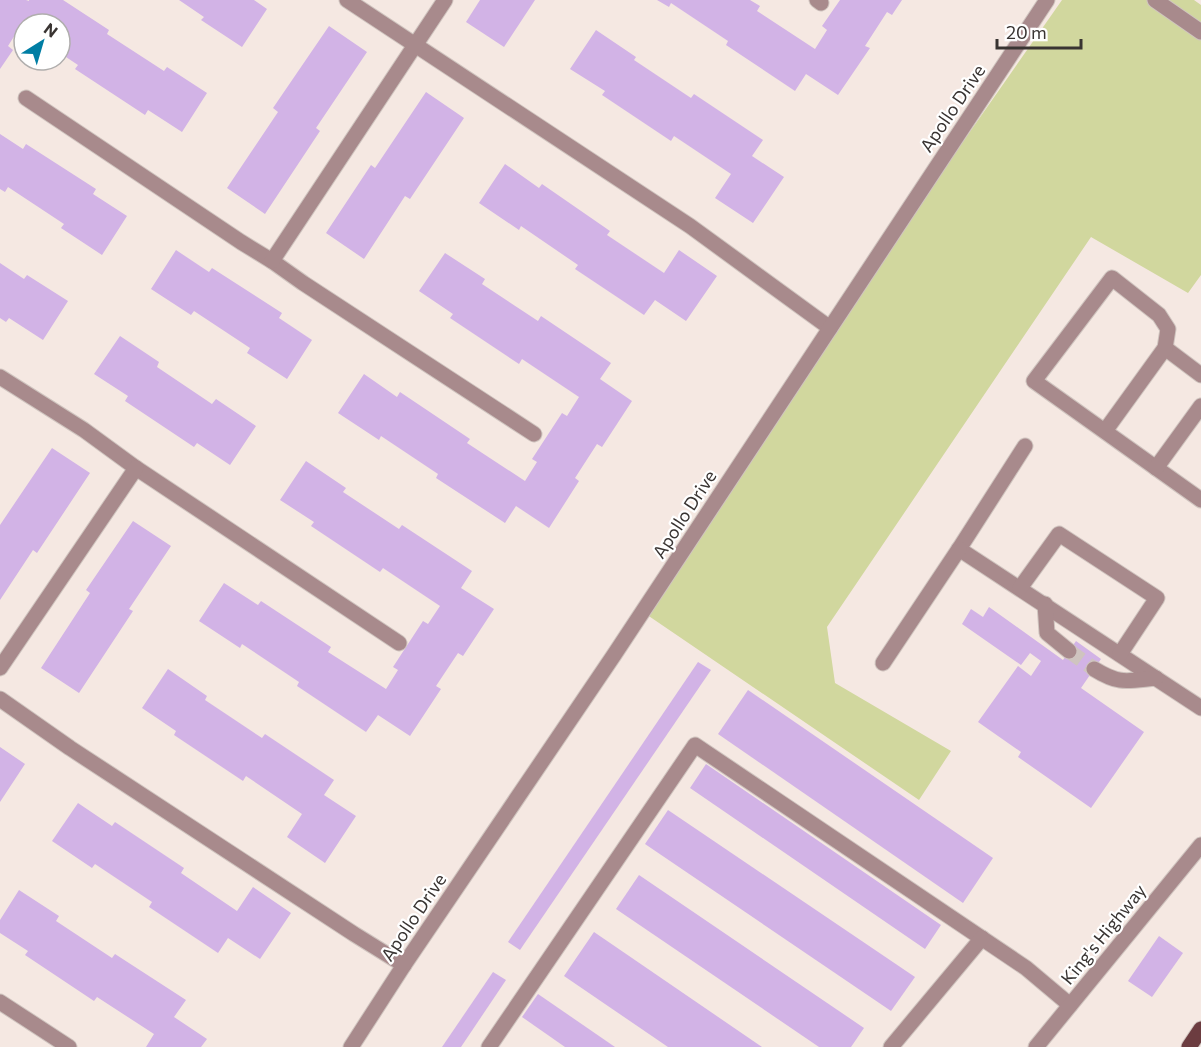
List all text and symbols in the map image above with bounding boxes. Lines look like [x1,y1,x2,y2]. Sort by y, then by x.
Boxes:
north arrow [12,12,72,72]
scale bar [997,12,1081,50]
text: N [41,18,62,41]
text: 20 m [1006,21,1047,43]
street label: Apollo Drive [915,60,989,156]
street label: Apollo Drive [647,466,721,562]
street label: Apollo Drive [376,869,450,965]
street label: King's Highway [1056,879,1150,989]

